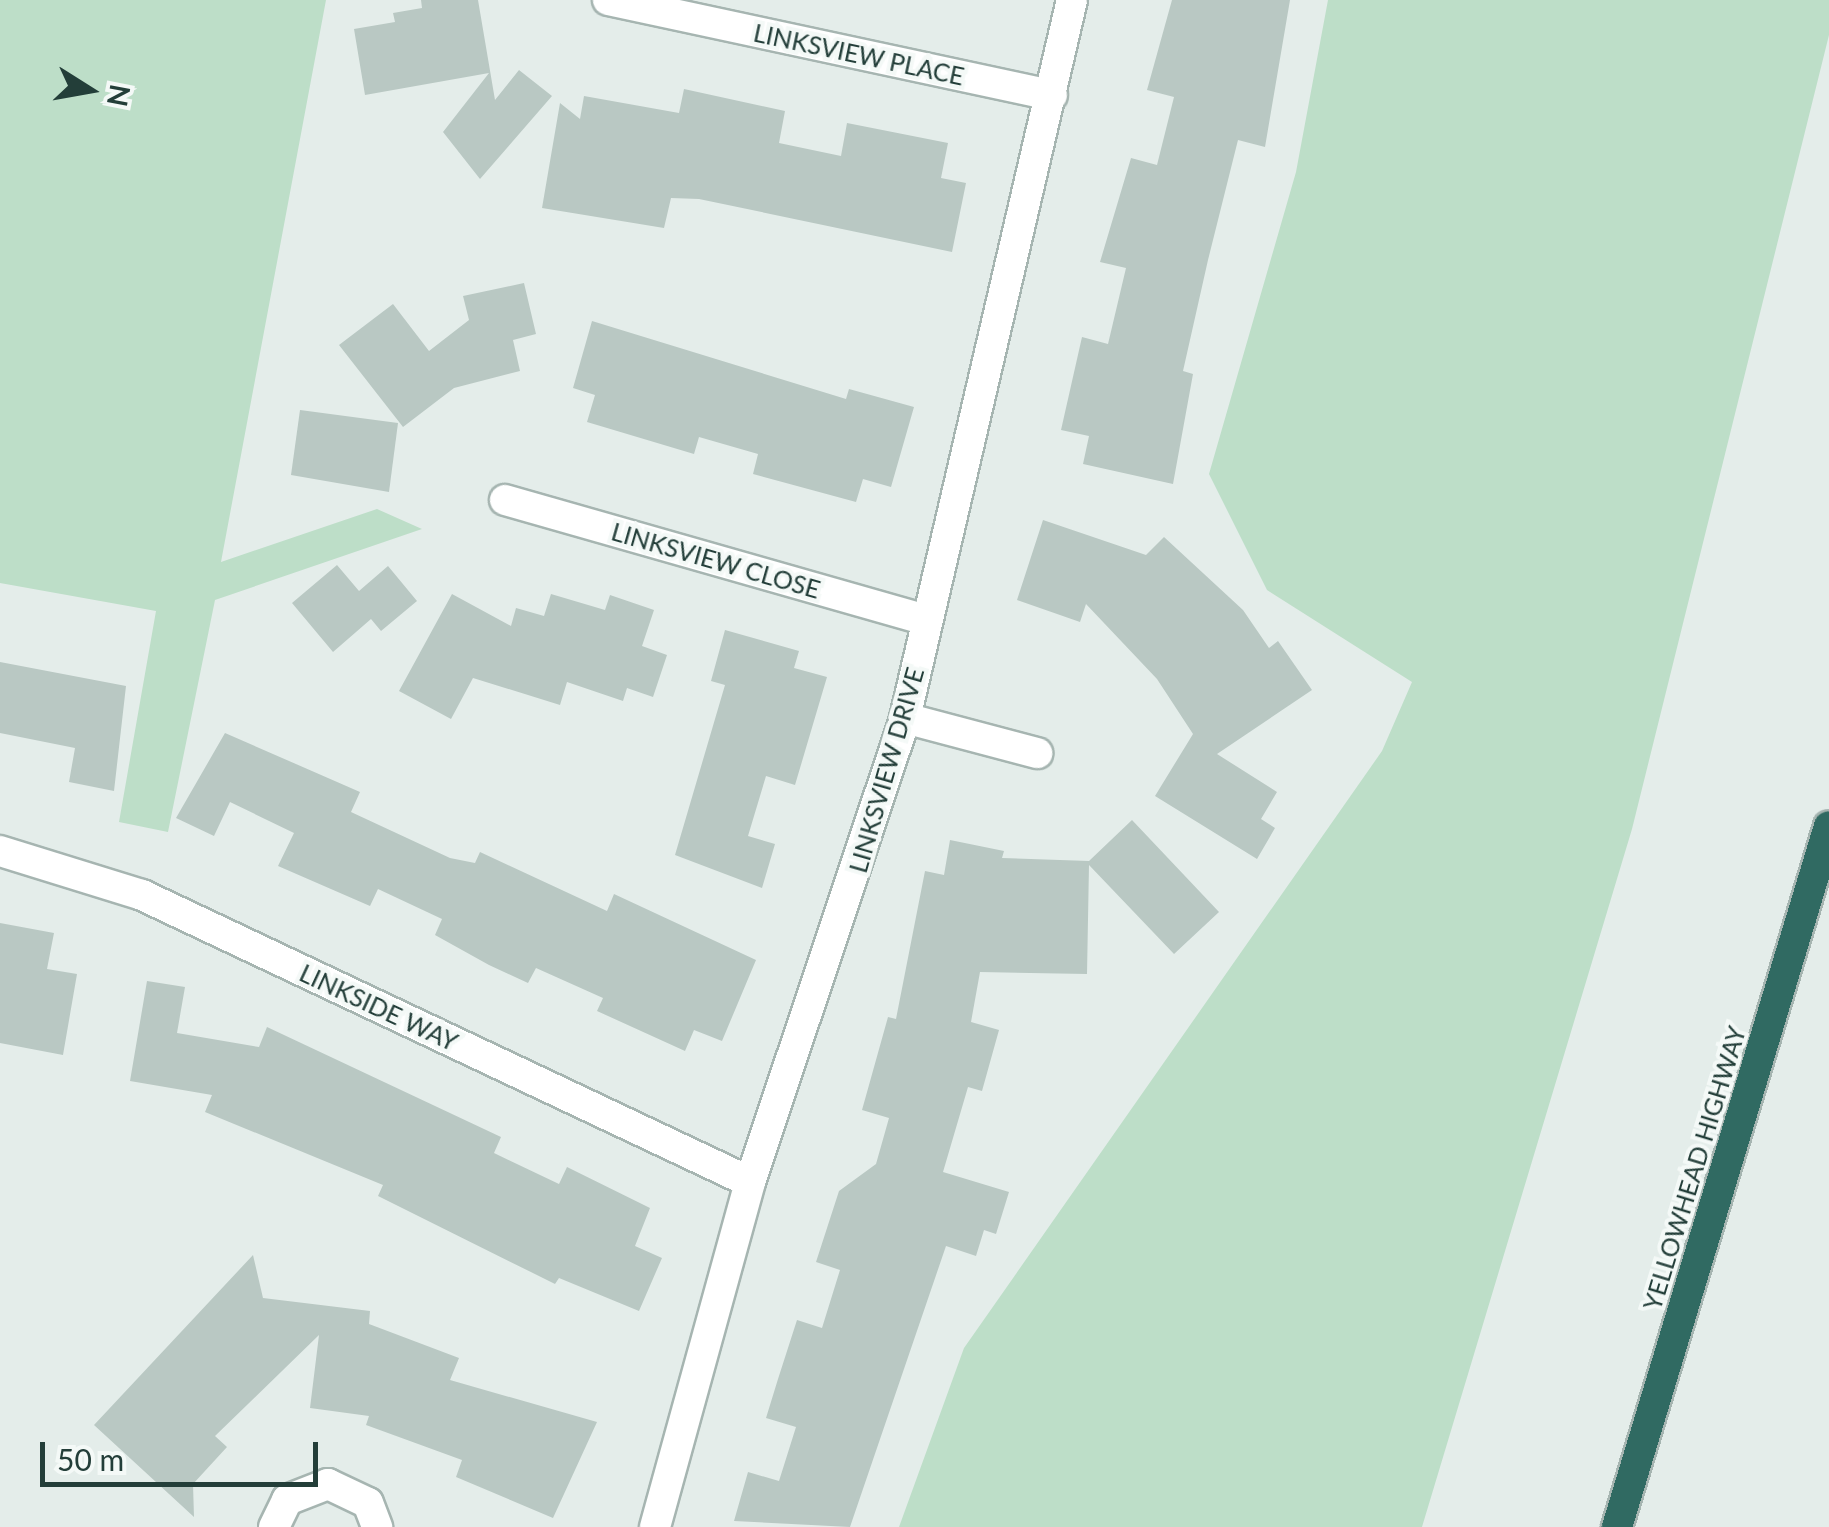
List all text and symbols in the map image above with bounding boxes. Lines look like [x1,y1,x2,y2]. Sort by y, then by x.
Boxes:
street label: LINKSVIEW PLACE [751,17,967,91]
north arrow [40,40,140,140]
text: N [101,82,138,110]
street label: LINKSVIEW CLOSE [608,516,824,604]
street label: LINKSVIEW DRIVE [842,664,930,876]
street label: LINKSIDE WAY [295,957,463,1057]
street label: YELLOWHEAD HIGHWAY [1636,1022,1752,1314]
scale bar [45,1422,322,1484]
text: 50 m [57,1441,124,1477]

